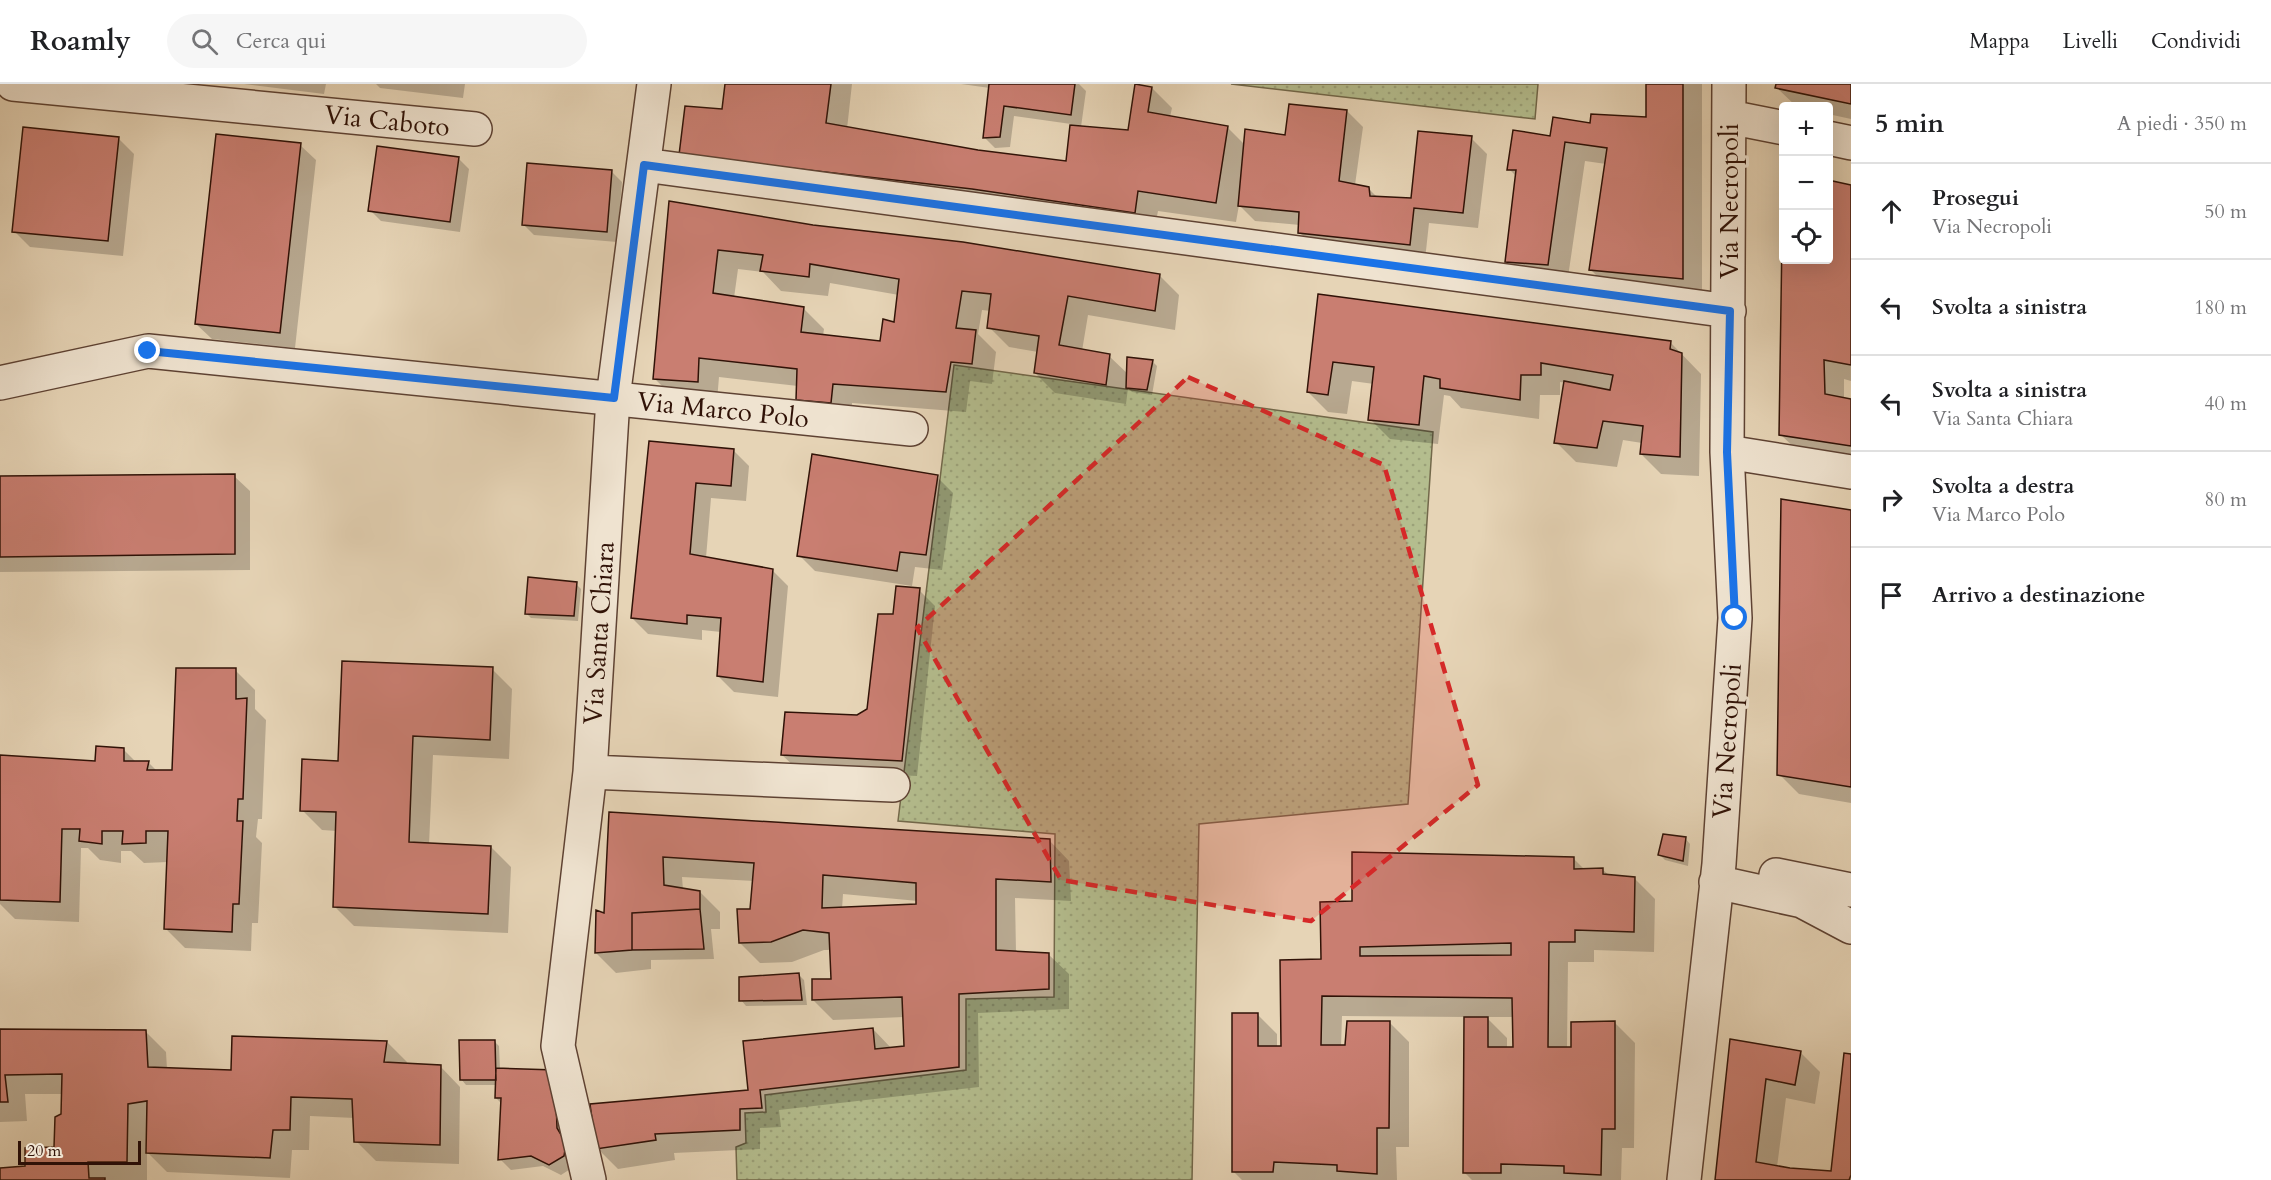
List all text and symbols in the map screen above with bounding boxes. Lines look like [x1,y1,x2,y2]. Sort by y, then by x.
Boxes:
search box [167,14,587,68]
text: Roamly [30,22,131,60]
icon: search [188,25,221,58]
text: Cerca qui [236,26,326,56]
text: Mappa [1969,27,2030,56]
text: Livelli [2063,27,2118,56]
text: Condividi [2151,27,2241,56]
street label: Via Caboto [323,97,451,145]
map controls [1779,102,1833,264]
button: + [1779,102,1833,156]
text: 5 min [1875,106,1944,141]
text: A piedi · 350 m [2117,110,2247,137]
street label: Via Necropoli [1712,123,1747,279]
button: − [1779,156,1833,210]
text: Prosegui [1932,183,2019,213]
icon: ahead [1875,195,1908,228]
text: 50 m [2204,198,2247,225]
button: locate [1779,210,1833,264]
text: Via Necropoli [1932,213,2052,240]
icon: left [1875,291,1908,324]
text: Svolta a sinistra [1932,292,2087,322]
text: 180 m [2194,294,2247,321]
route end [134,337,160,363]
text: Svolta a sinistra [1932,375,2087,405]
street label: Via Marco Polo [635,384,811,436]
icon: left [1875,387,1908,420]
text: 40 m [2204,390,2247,417]
text: Via Santa Chiara [1932,405,2073,432]
text: Svolta a destra [1932,471,2074,501]
icon: right [1875,483,1908,516]
text: 80 m [2204,486,2247,513]
text: Via Marco Polo [1932,501,2065,528]
street label: Via Santa Chiara [575,540,623,726]
icon: arrive [1875,579,1908,612]
text: Arrivo a destinazione [1932,580,2145,610]
route start [1721,604,1747,630]
street label: Via Necropoli [1704,662,1750,820]
scale bar [18,1138,141,1166]
text: 20 m [27,1140,61,1162]

